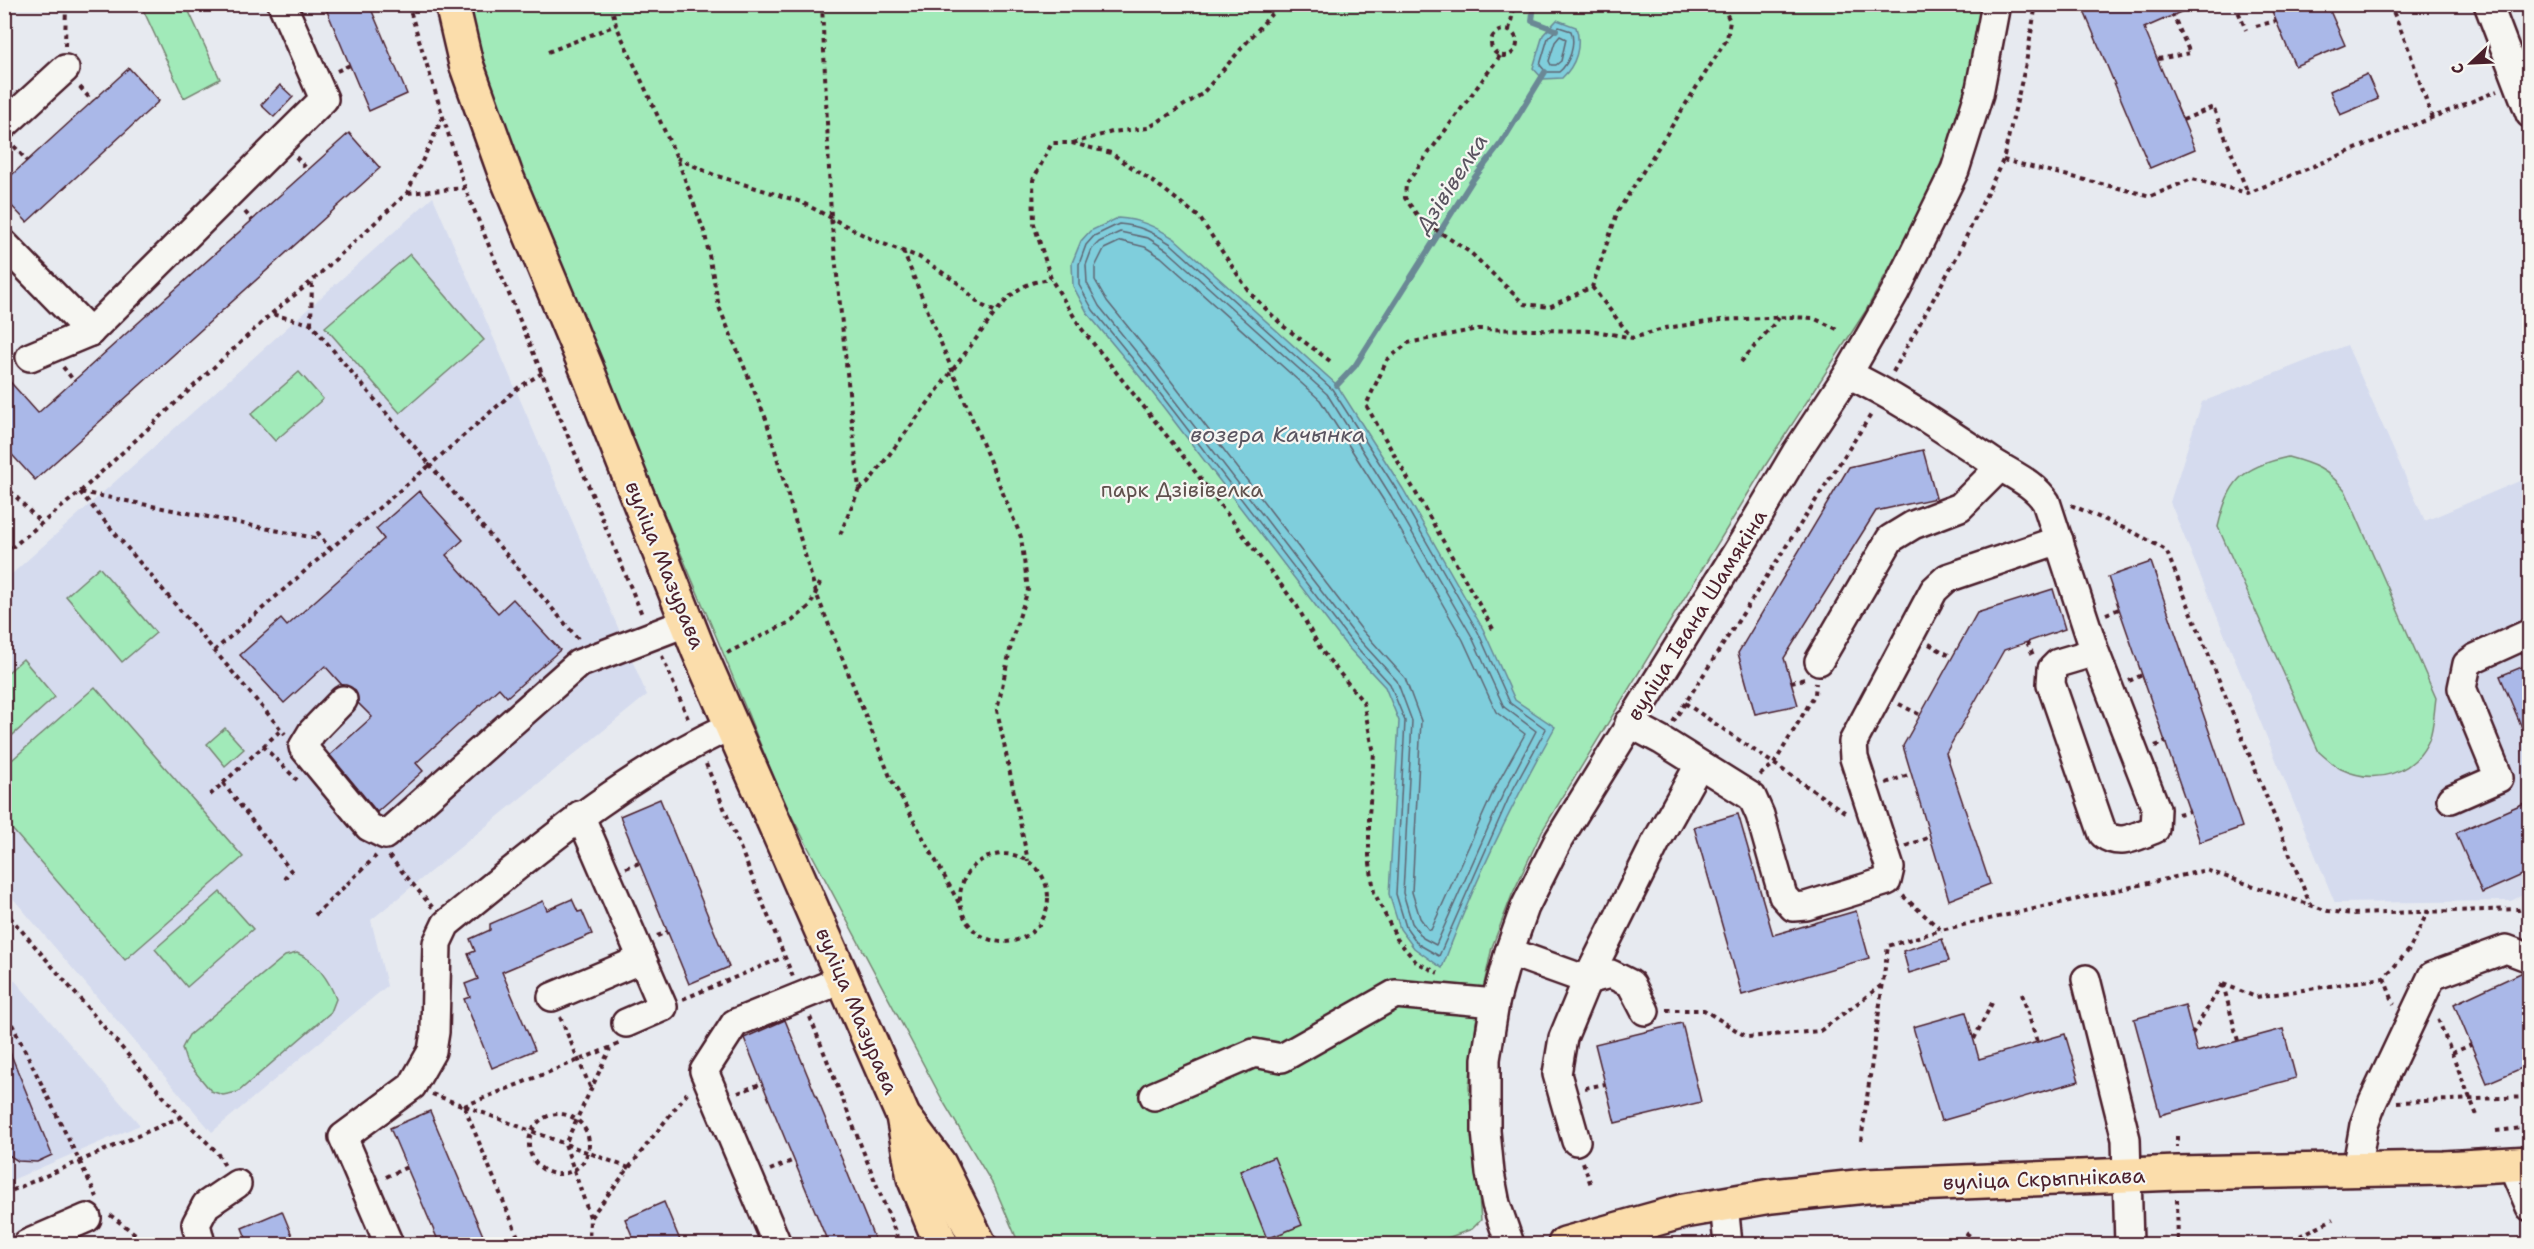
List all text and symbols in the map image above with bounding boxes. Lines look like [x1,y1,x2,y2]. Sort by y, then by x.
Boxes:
north arrow [2441,33,2501,93]
text: С [2446,60,2469,77]
water label: Дзівівелка [1407,128,1494,240]
water label: возера Качынка [1190,420,1366,449]
park label: парк Дзівівелка [1101,476,1263,504]
street label: вуліца Мазурава [619,477,711,653]
street label: вуліца Івана Шамякіна [1620,504,1774,726]
street label: вуліца Мазурава [809,923,905,1099]
street label: вуліца Скрыпнікава [1942,1161,2146,1197]

